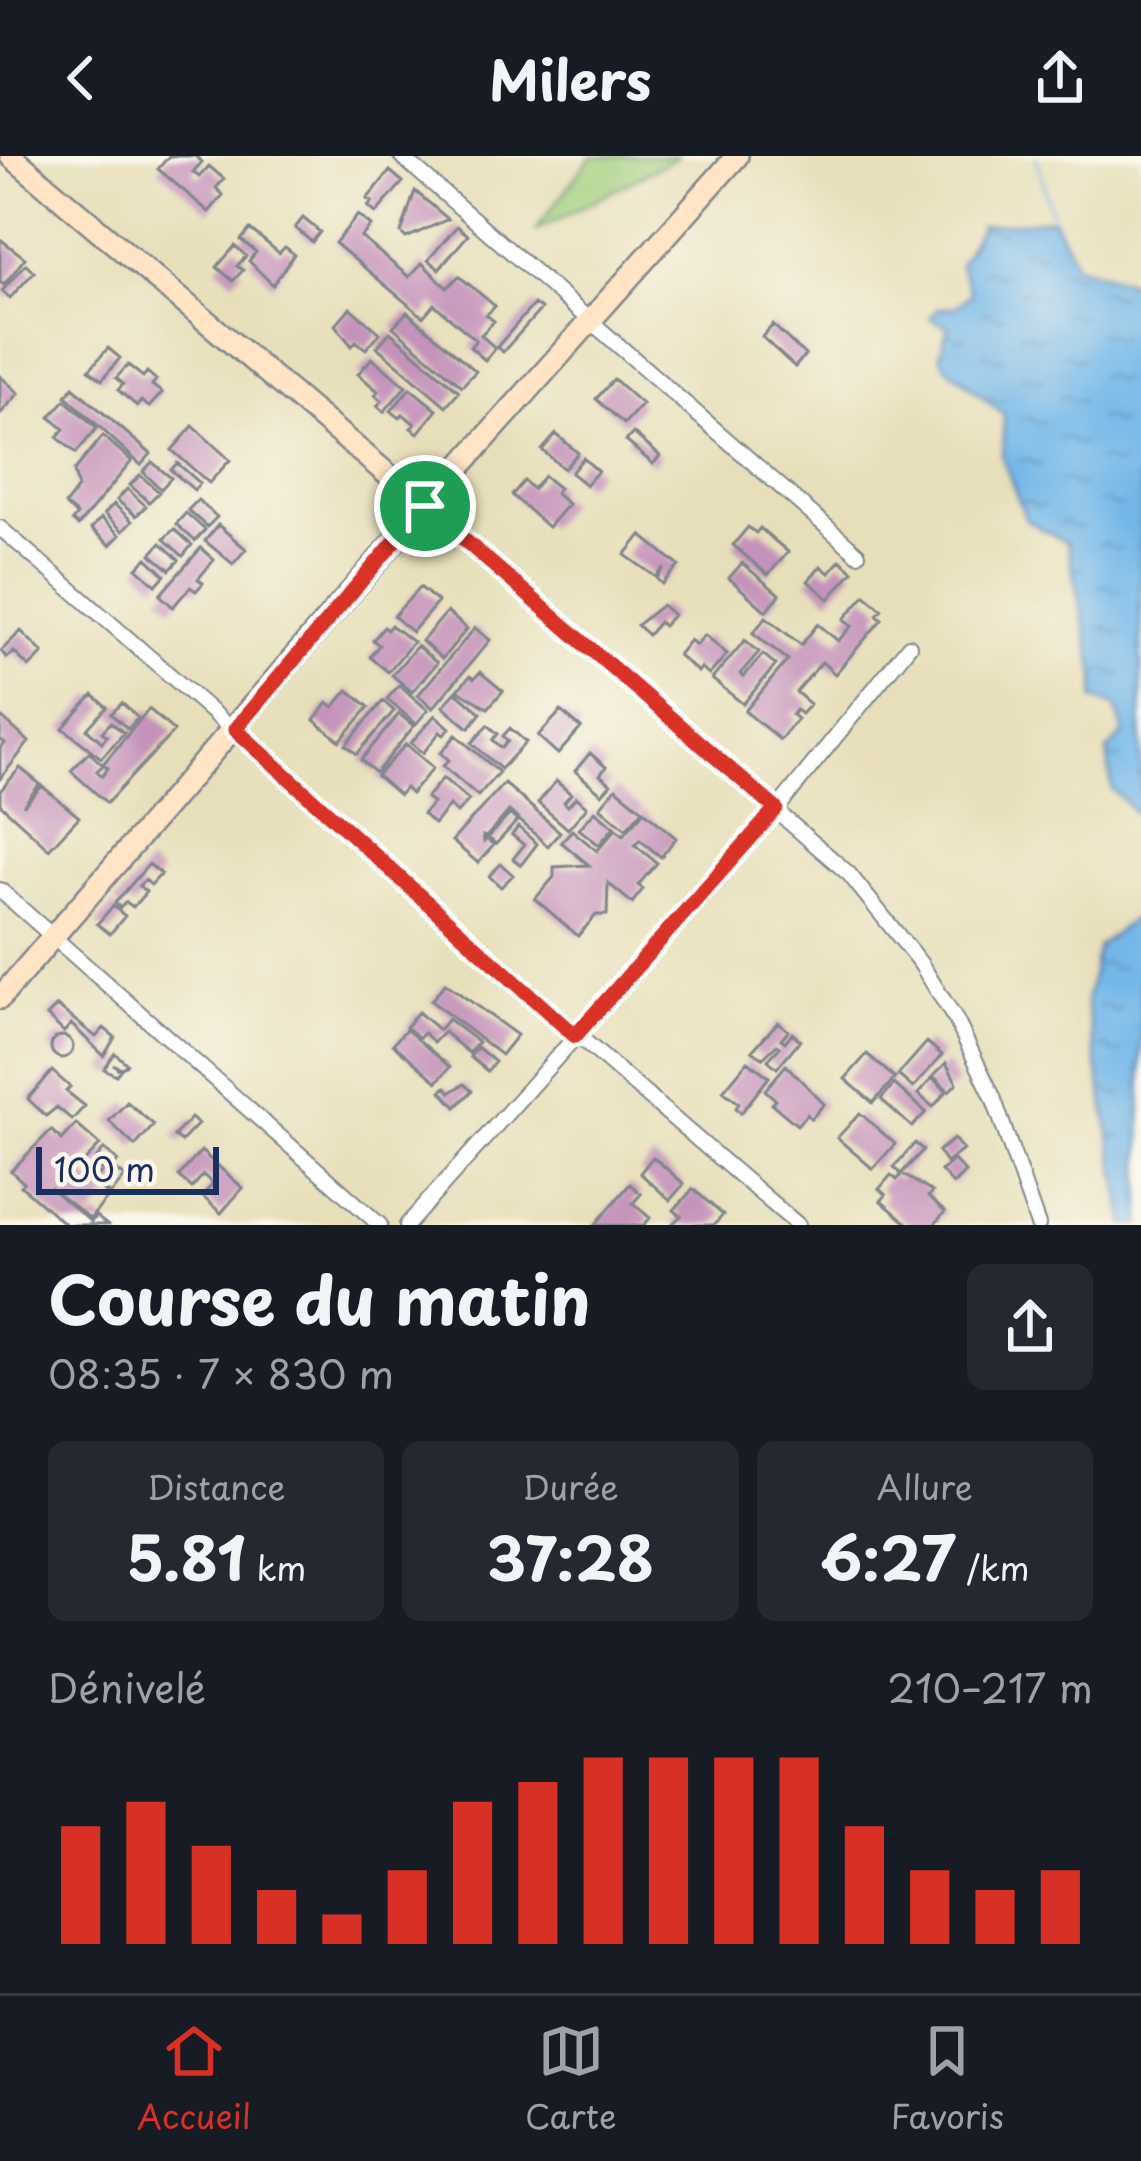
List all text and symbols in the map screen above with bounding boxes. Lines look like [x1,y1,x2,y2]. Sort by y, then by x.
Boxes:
text: Milers [489,38,652,119]
icon: back [48,45,114,111]
icon: share [1027,45,1093,111]
pin [374,455,476,557]
icon: arrive [392,473,458,539]
scale bar [36,1141,219,1194]
text: 100 m [54,1143,155,1193]
text: Course du matin [48,1248,591,1347]
button: share [967,1264,1093,1390]
text: 08:35 · 7 × 830 m [48,1343,394,1402]
text: Distance [147,1461,285,1511]
text: Durée [522,1461,619,1511]
text: Allure [877,1461,973,1511]
text: 5.81 [126,1511,246,1601]
text: 37:28 [487,1511,654,1601]
text: 6:27 [820,1511,956,1601]
text: km [246,1542,306,1592]
text: /km [956,1542,1030,1592]
text: Dénivelé [48,1657,206,1716]
text: 210–217 m [887,1657,1093,1716]
tab: Accueil [137,2018,251,2140]
tab: Carte [525,2018,616,2140]
tab: Favoris [891,2018,1004,2140]

